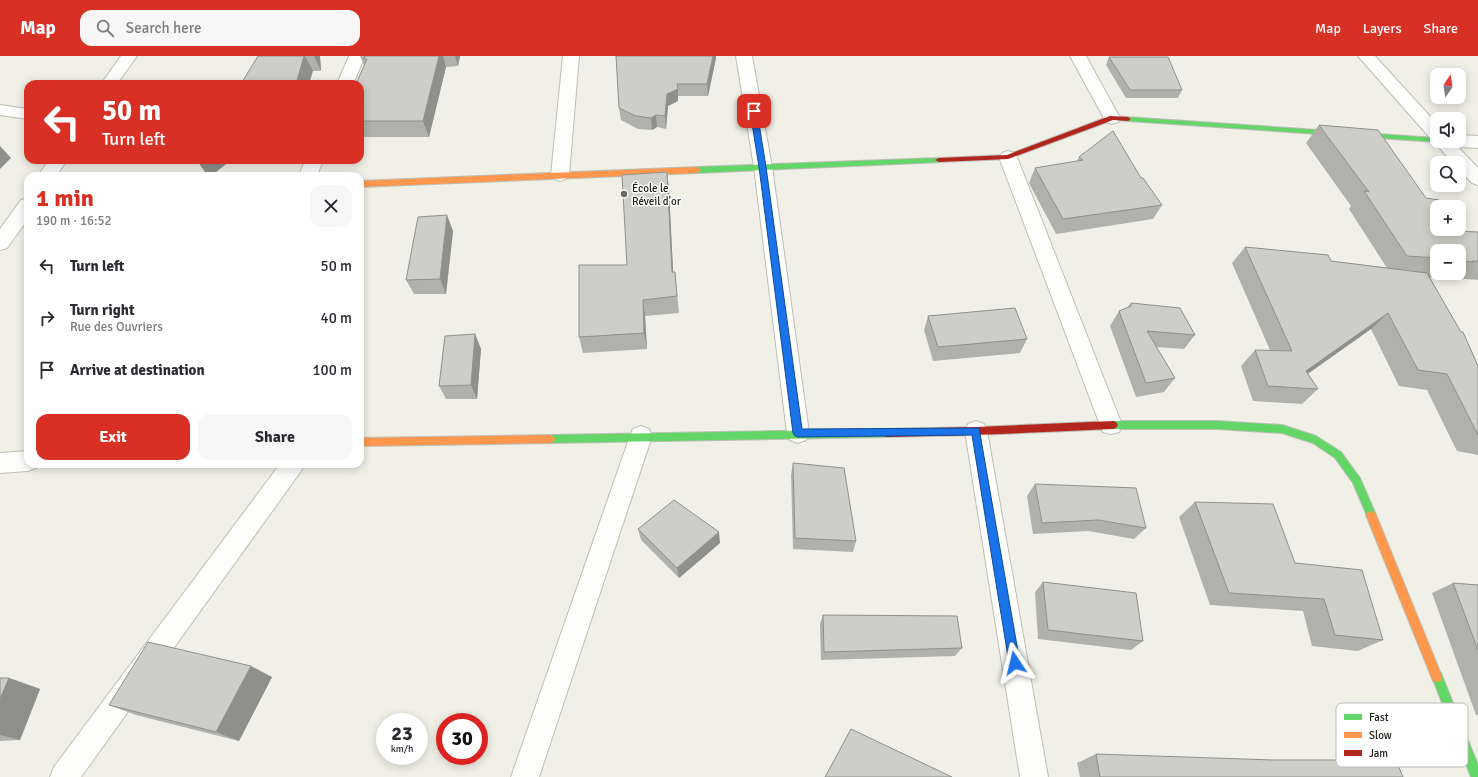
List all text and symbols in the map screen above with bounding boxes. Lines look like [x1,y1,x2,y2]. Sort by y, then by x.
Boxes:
search box [80,10,360,46]
text: Map [20,16,56,40]
icon: search [94,17,116,39]
text: Search here [126,19,201,37]
text: Map [1315,20,1341,37]
text: Layers [1363,20,1402,37]
text: Share [1424,20,1458,37]
north arrow [1430,68,1466,104]
map controls [1430,68,1466,280]
text: 50 m [102,94,161,128]
pin [737,94,771,128]
icon: left [36,96,88,148]
icon: arrive [743,100,765,122]
button: sound [1430,112,1466,148]
text: Turn left [102,128,165,150]
button: search [1430,156,1466,192]
place label: École le Réveil d'or [632,181,681,208]
text: 1 min [36,183,94,213]
button: close [310,185,352,227]
marker: École le Réveil d'or [619,189,629,199]
button: + [1430,200,1466,236]
text: 190 m · 16:52 [36,213,112,229]
button: − [1430,244,1466,280]
icon: left [36,255,58,277]
text: Turn left [70,257,124,275]
text: 50 m [321,257,352,275]
text: Turn right [70,301,135,319]
icon: right [36,307,58,329]
text: 40 m [321,309,352,327]
text: Rue des Ouvriers [70,319,163,335]
icon: arrive [36,359,58,381]
text: Arrive at destination [70,361,205,379]
text: 100 m [312,361,352,379]
button: Exit [36,414,190,460]
button: Share [198,414,352,460]
position arrow [994,642,1036,684]
legend [1336,703,1468,767]
text: Fast [1369,711,1389,724]
speed limit sign: 30 [436,713,488,765]
text: 23 [391,721,413,746]
text: Slow [1369,729,1392,742]
text: km/h [391,743,413,755]
text: Jam [1369,747,1388,760]

